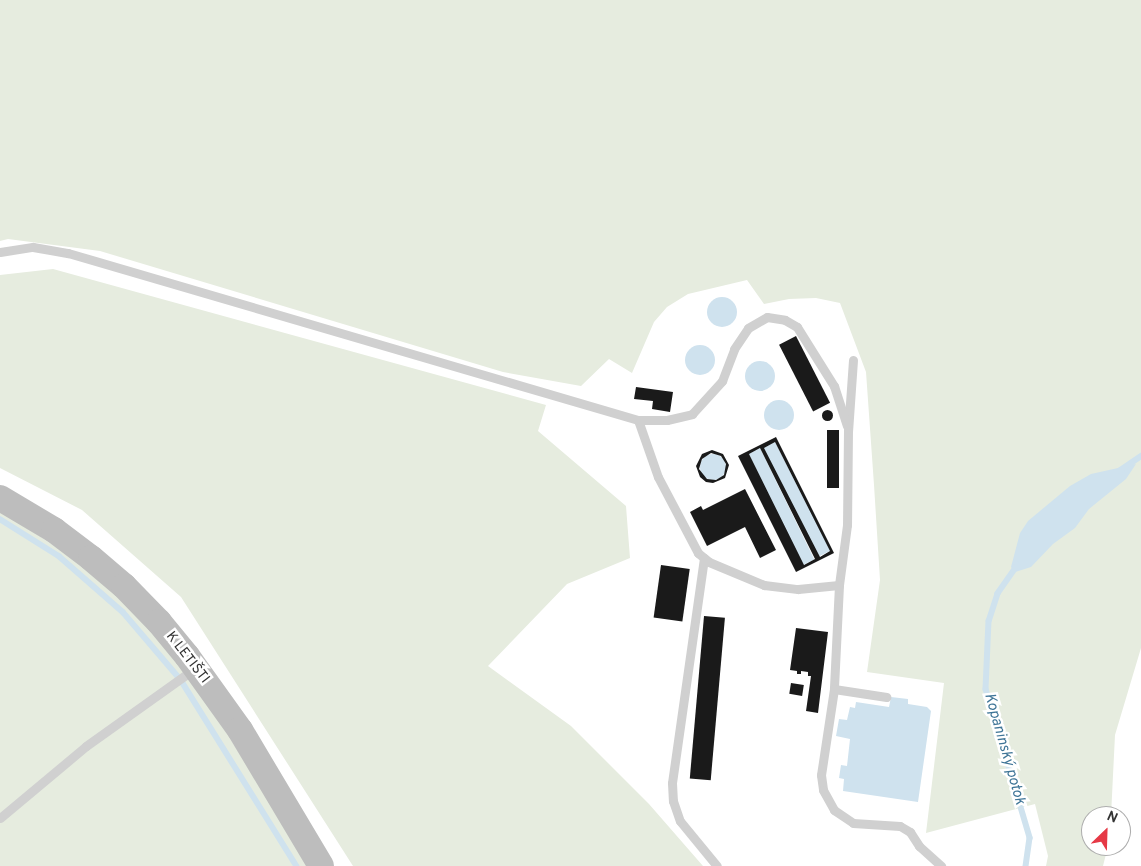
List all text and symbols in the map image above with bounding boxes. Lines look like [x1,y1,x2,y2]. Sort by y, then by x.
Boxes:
street label: K LETIŠTI [162,629,212,687]
water label: Kopaninský potok [979,691,1029,807]
north arrow [1081,806,1131,856]
text: N [1104,808,1120,828]

